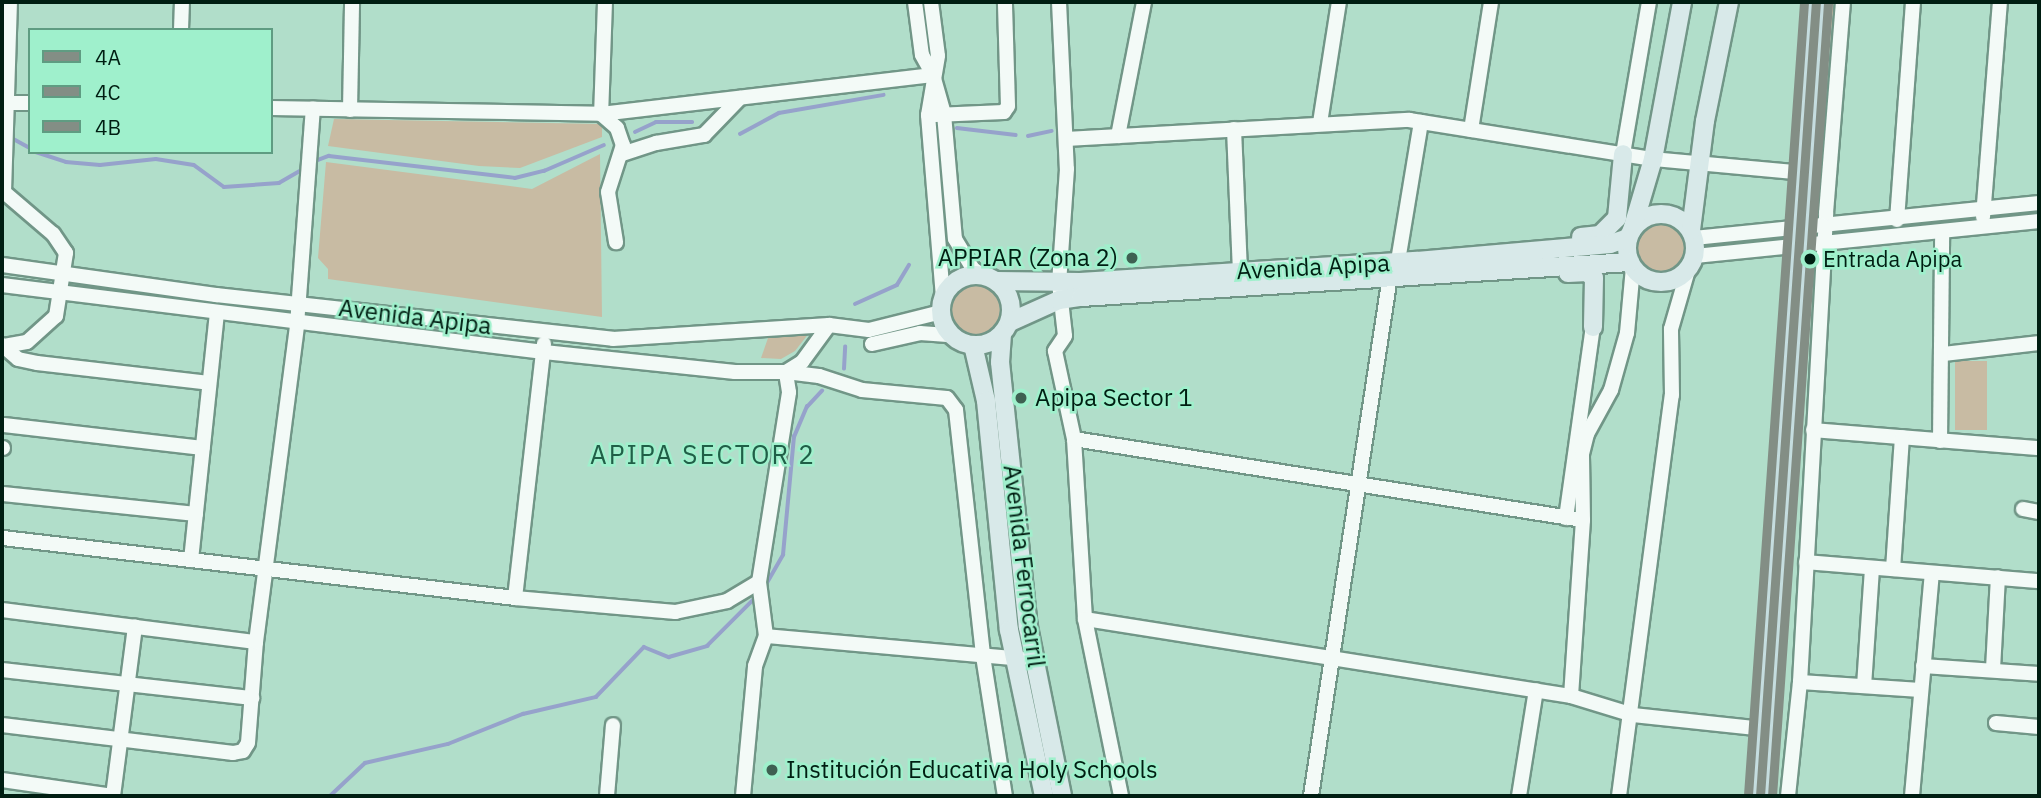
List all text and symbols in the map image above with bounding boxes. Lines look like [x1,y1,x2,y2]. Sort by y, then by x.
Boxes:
legend [28,28,273,154]
text: 4A [95,43,121,71]
text: 4C [95,78,121,106]
text: 4B [95,113,121,141]
place label: APPIAR (Zona 2) [938,244,1118,272]
place label: Entrada Apipa [1823,246,1962,272]
street label: Avenida Apipa [1235,249,1391,285]
marker: APPIAR (Zona 2) [1124,250,1140,266]
marker: Entrada Apipa [1803,252,1817,266]
street label: Avenida Apipa [337,293,493,341]
place label: Apipa Sector 1 [1035,384,1193,412]
marker: Apipa Sector 1 [1013,390,1029,406]
district label: APIPA SECTOR 2 [592,439,814,471]
street label: Avenida Ferrocarril [997,463,1051,669]
place label: Institución Educativa Holy Schools [786,756,1158,784]
marker: Institución Educativa Holy Schools [764,762,780,778]

